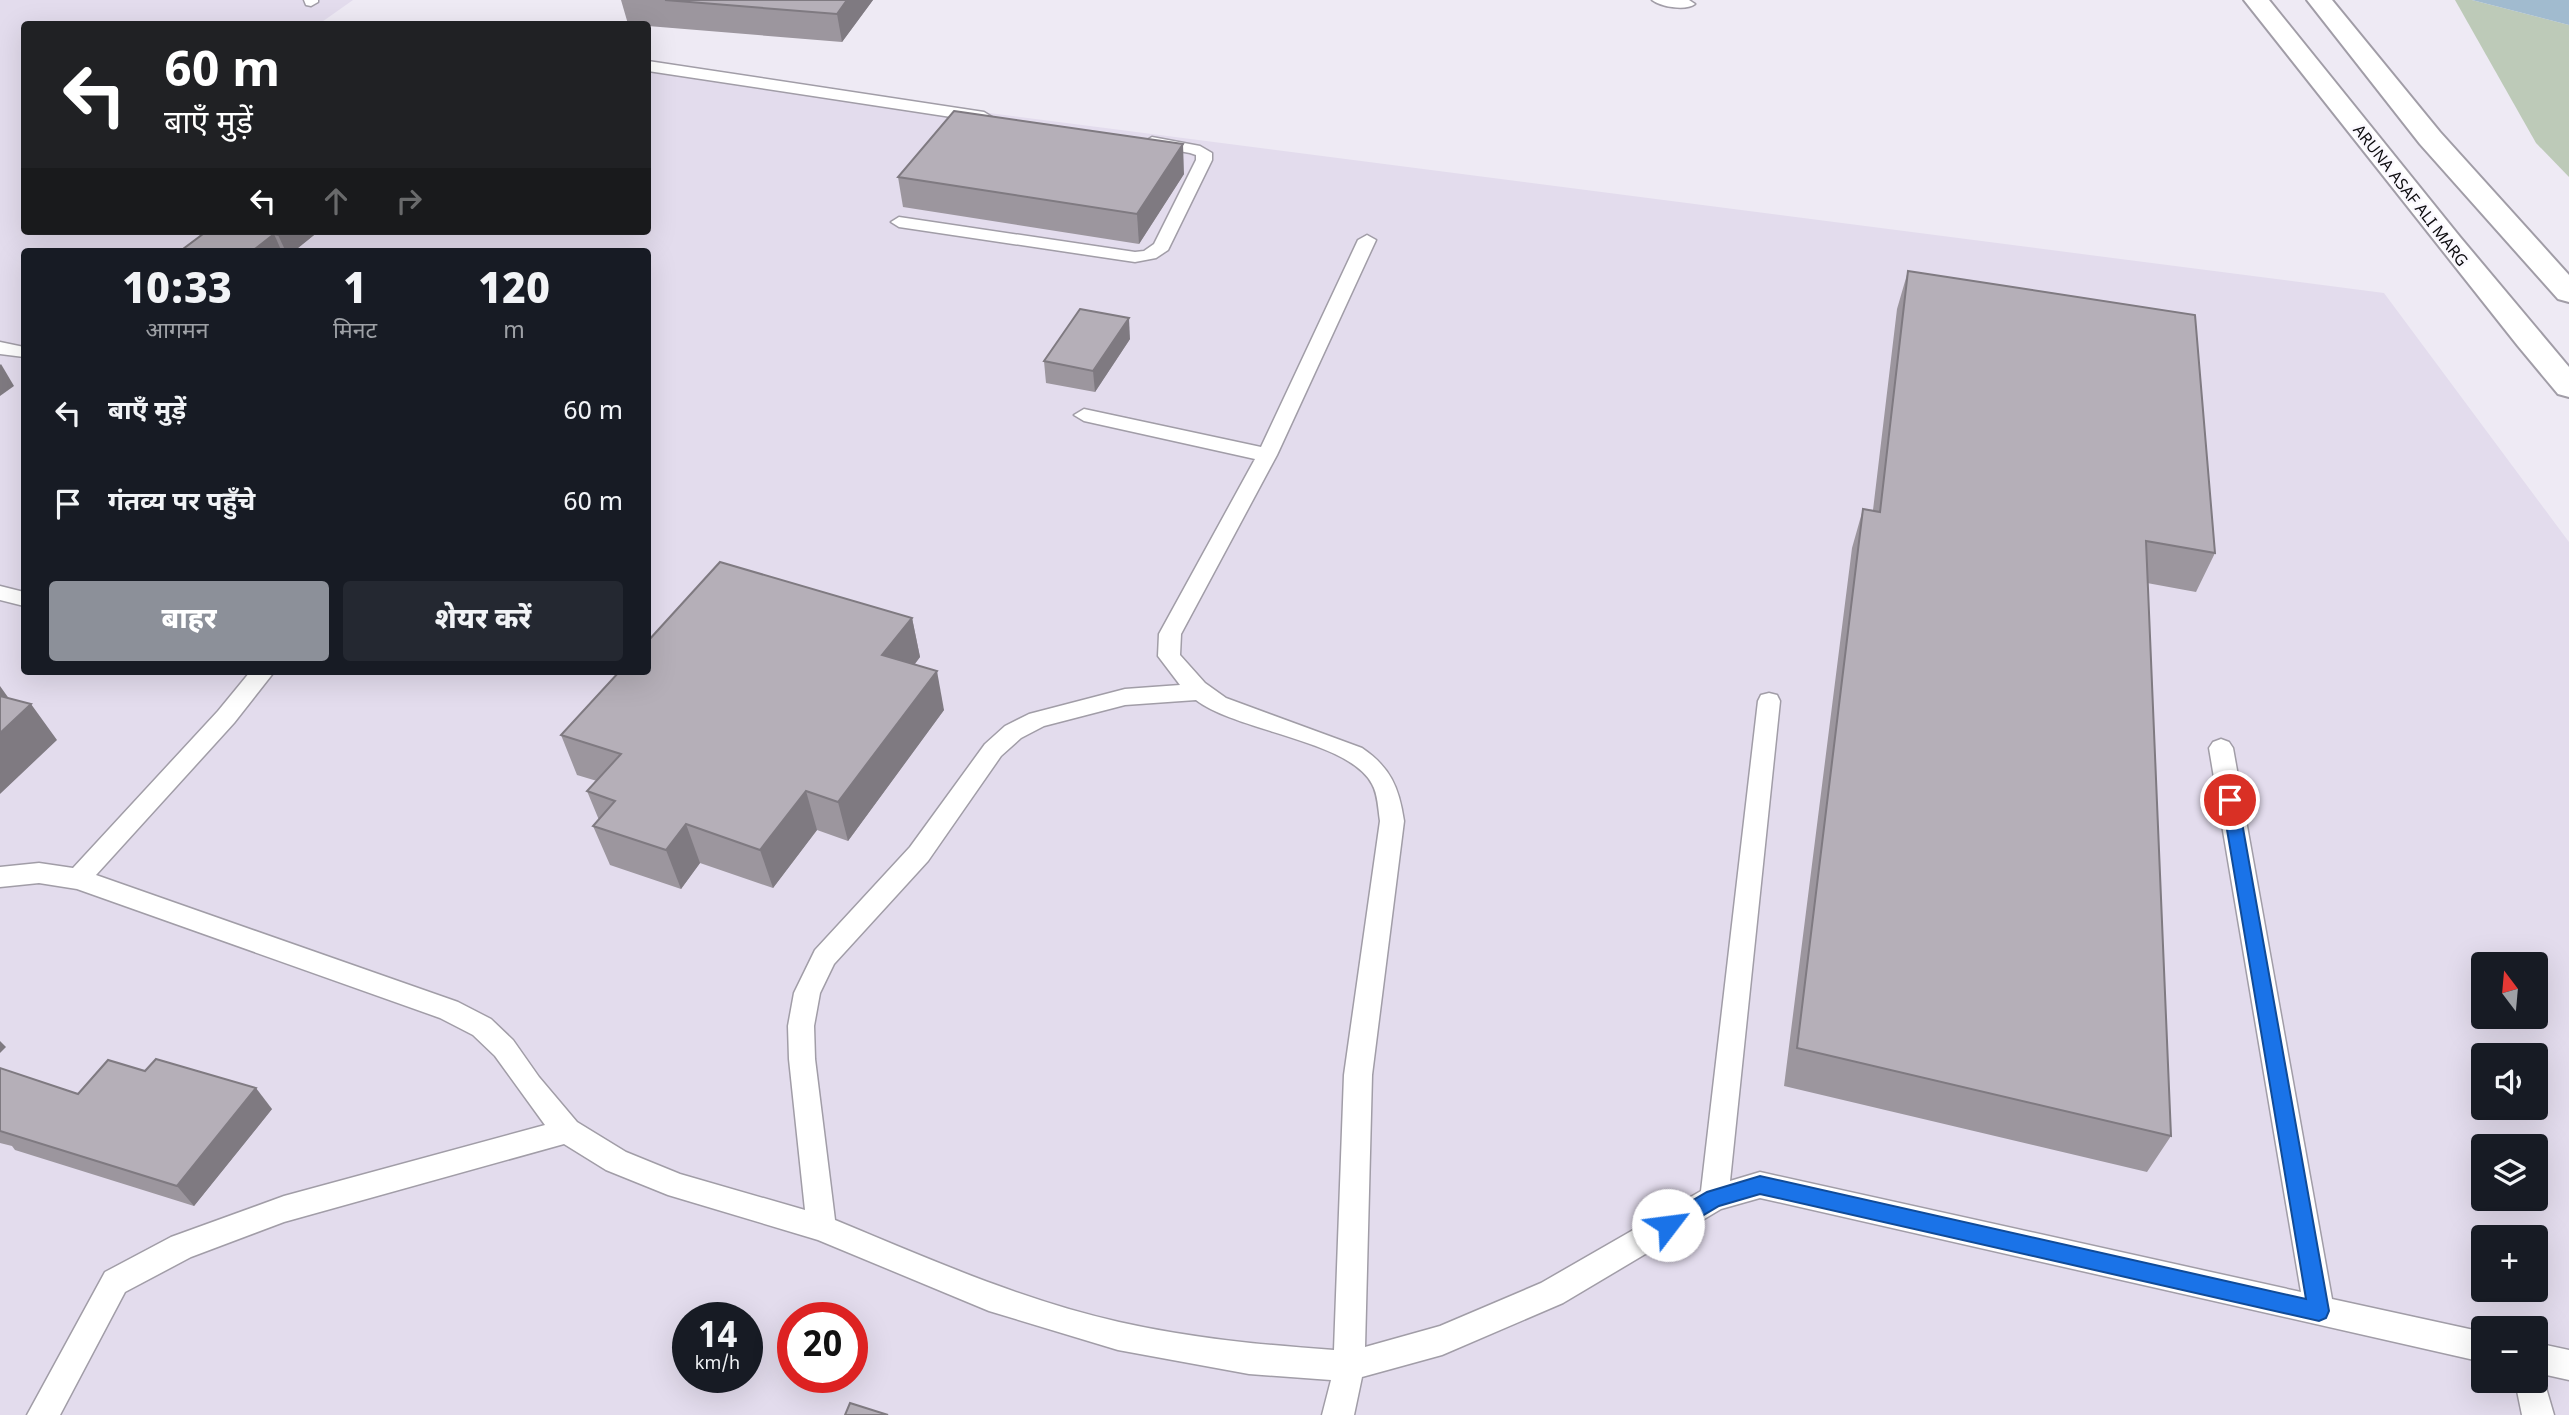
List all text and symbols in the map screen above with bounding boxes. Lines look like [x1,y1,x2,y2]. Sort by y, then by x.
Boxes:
text: 60 m [164,42,280,106]
icon: left [49,49,140,140]
text: बाएँ मुड़ें [164,104,253,146]
street label: ARUNA ASAF ALI MARG [2347,121,2471,272]
icon: left [244,182,282,220]
icon: ahead [317,182,355,220]
icon: right [390,182,428,220]
text: 10:33 [122,265,232,320]
text: 1 [343,265,367,320]
text: 120 [478,265,550,320]
text: आगमन [146,317,209,347]
text: मिनट [333,317,377,347]
text: m [503,317,525,347]
icon: left [49,394,87,432]
text: बाएँ मुड़ें [108,396,186,430]
text: 60 m [563,396,623,430]
icon: arrive [49,485,87,523]
text: गंतव्य पर पहुँचे [108,487,255,521]
text: 60 m [563,487,623,521]
button: बाहर [49,581,329,661]
button: शेयर करें [343,581,623,661]
pin [2200,770,2260,830]
icon: arrive [2211,781,2249,819]
north arrow [2471,952,2548,1029]
map controls [2471,952,2548,1393]
button: sound [2471,1043,2548,1120]
button: layers [2471,1134,2548,1211]
position arrow [1631,1188,1705,1262]
button: + [2471,1225,2548,1302]
speed limit sign: 20 [777,1302,868,1393]
text: 14 [698,1316,737,1361]
button: − [2471,1316,2548,1393]
text: km/h [695,1353,740,1376]

